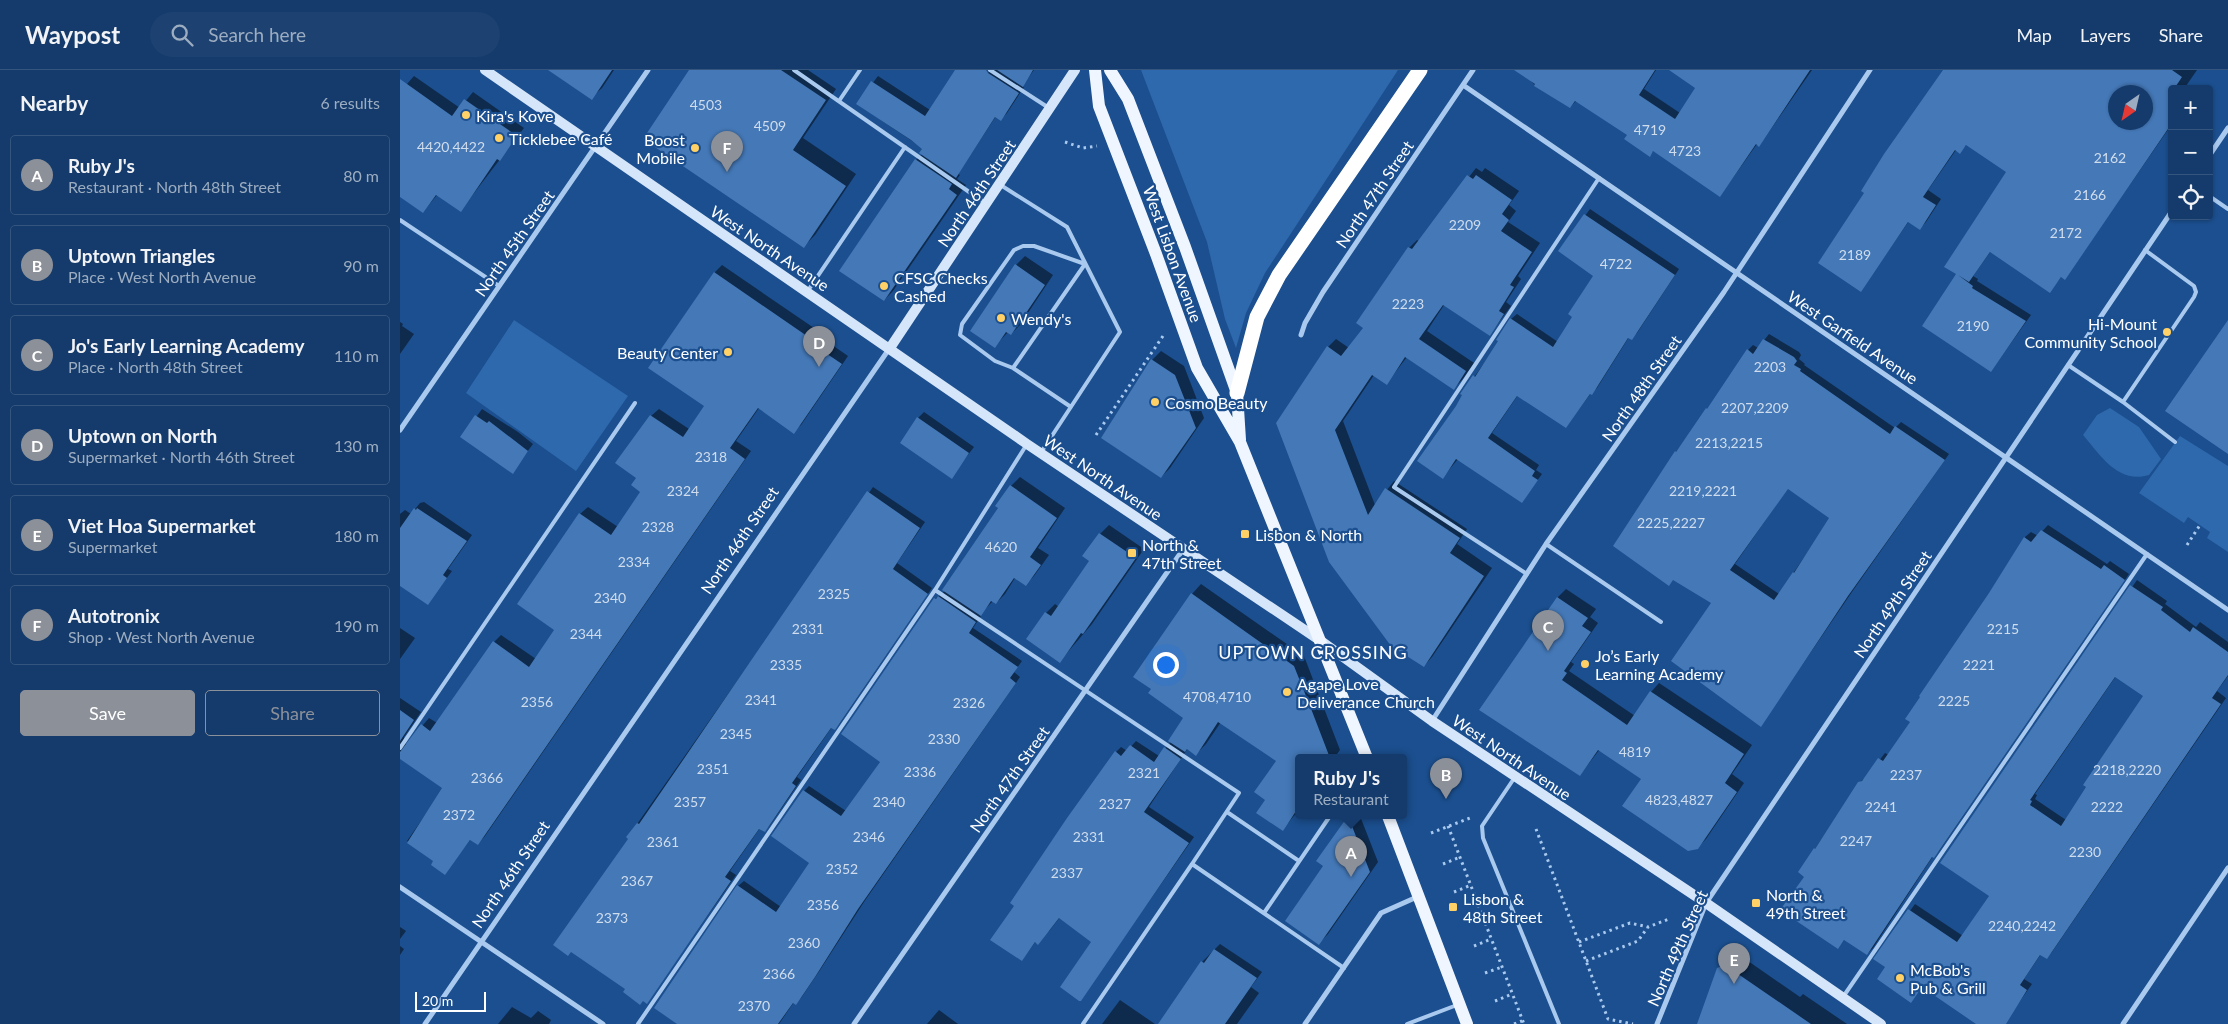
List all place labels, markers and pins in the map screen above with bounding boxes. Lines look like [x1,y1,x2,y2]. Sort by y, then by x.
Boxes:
place label: Kira's Kove [476,106,553,125]
marker: Kira's Kove [460,109,472,121]
place label: Ticklebee Café [509,129,613,148]
place label: Boost Mobile [636,130,685,167]
pin: F [711,131,743,172]
marker: Ticklebee Café [493,132,505,144]
marker: Boost Mobile [689,142,701,154]
place label: CFSC Checks Cashed [894,268,988,305]
marker: CFSC Checks Cashed [878,280,890,292]
place label: Wendy's [1011,309,1071,328]
marker: Wendy's [995,312,1007,324]
place label: Hi-Mount Community School [2025,314,2157,351]
pin: D [803,326,835,367]
marker: Hi-Mount Community School [2161,326,2173,338]
place label: Beauty Center [617,343,718,362]
marker: Beauty Center [722,346,734,358]
place label: Cosmo Beauty [1165,393,1268,412]
marker: Cosmo Beauty [1149,396,1161,408]
place label: Lisbon & North [1255,525,1362,544]
marker: Lisbon & North [1239,528,1251,540]
place label: North & 47th Street [1142,535,1222,572]
marker: North & 47th Street [1126,547,1138,559]
pin: C [1532,610,1564,651]
place label: Jo’s Early Learning Academy [1595,646,1724,683]
marker: Jo’s Early Learning Academy [1579,658,1591,670]
place label: Agape Love Deliverance Church [1297,674,1435,711]
marker: Agape Love Deliverance Church [1281,686,1293,698]
pin: B [1430,758,1462,799]
pin: A [1335,836,1367,877]
place label: North & 49th Street [1766,885,1846,922]
place label: Lisbon & 48th Street [1463,889,1543,926]
marker: North & 49th Street [1750,897,1762,909]
marker: Lisbon & 48th Street [1447,901,1459,913]
pin: E [1718,943,1750,984]
place label: McBob's Pub & Grill [1910,960,1986,997]
marker: McBob's Pub & Grill [1894,972,1906,984]

